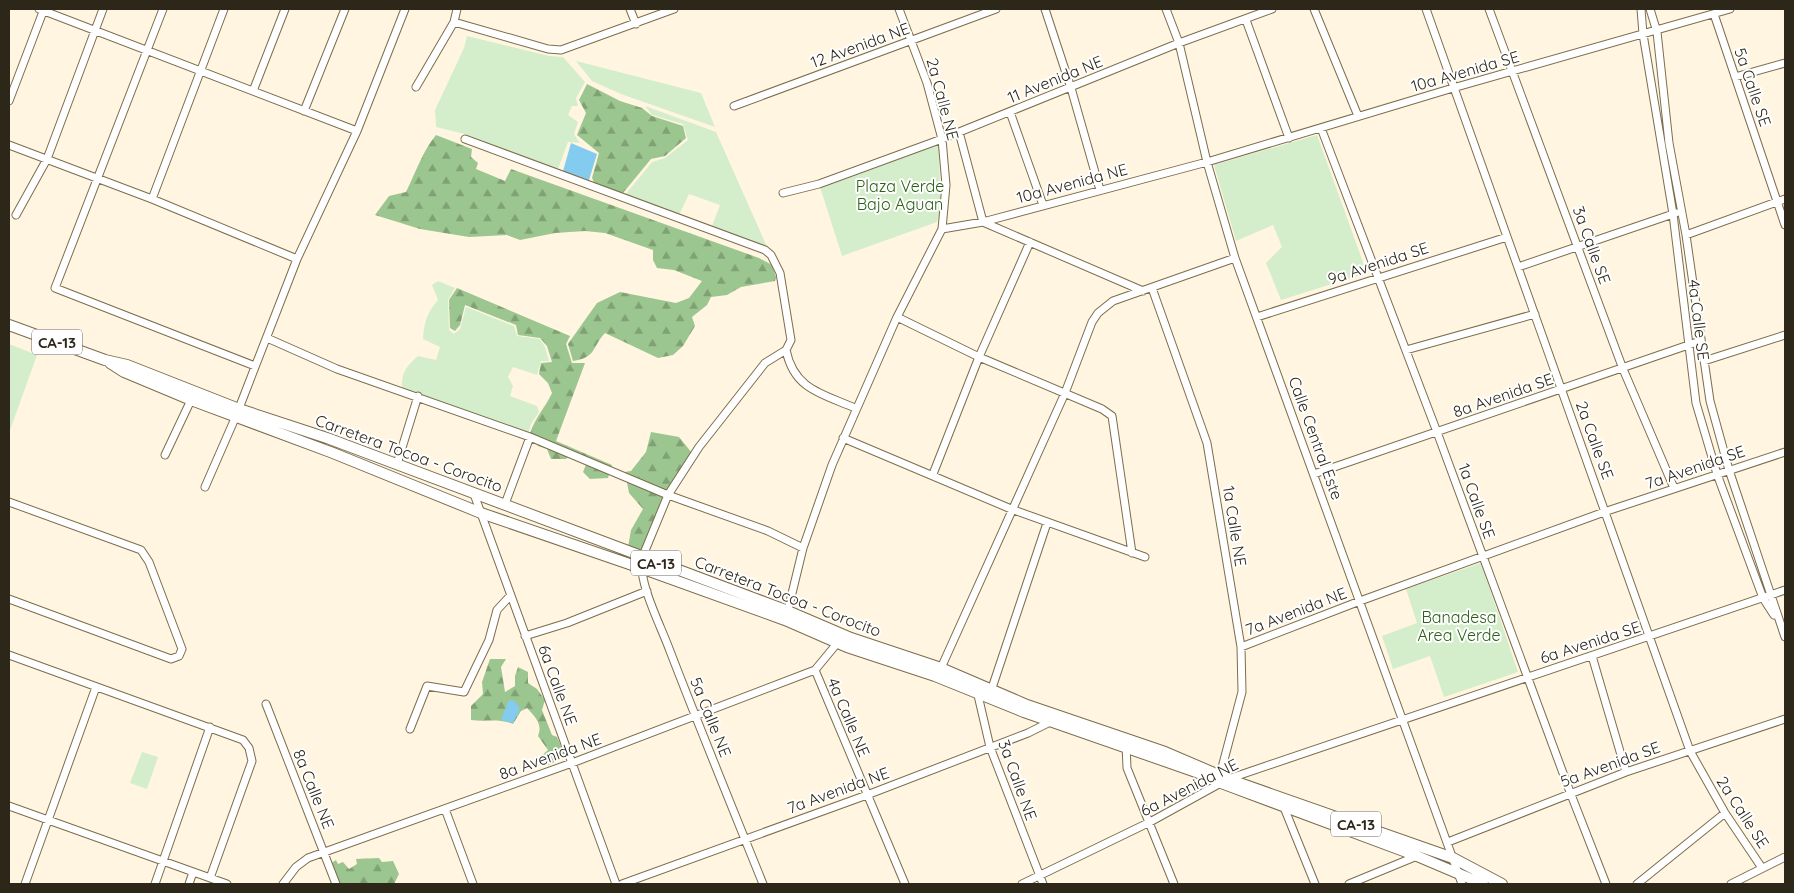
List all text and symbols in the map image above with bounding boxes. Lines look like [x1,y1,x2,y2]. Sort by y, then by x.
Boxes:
street label: 12 Avenida NE [808,18,912,72]
street label: 5a Calle SE [1730,45,1776,129]
street label: 10a Avenida SE [1409,46,1521,96]
street label: 11 Avenida NE [1005,51,1105,107]
street label: 2a Calle NE [922,56,964,142]
street label: 10a Avenida NE [1014,159,1130,207]
park label: Plaza Verde Bajo Aguan [856,176,944,214]
street label: 3a Calle SE [1569,203,1615,287]
street label: 9a Avenida SE [1325,237,1431,289]
street label: 4a Calle SE [1684,278,1714,362]
road number: CA-13 [32,330,82,354]
street label: 8a Avenida SE [1450,369,1556,421]
street label: Calle Central Este [1284,374,1348,502]
street label: 2a Calle SE [1572,398,1618,482]
street label: Carretera Tocoa - Corocito [313,410,505,496]
street label: 7a Avenida SE [1643,441,1747,493]
street label: 1a Calle SE [1454,461,1500,541]
street label: 1a Calle NE [1219,484,1251,568]
road number: CA-13 [631,550,681,576]
street label: Carretera Tocoa - Corocito [692,551,884,641]
street label: 7a Avenida NE [1243,583,1349,639]
park label: Banadesa Area Verde [1417,607,1501,645]
street label: 6a Avenida SE [1537,616,1643,668]
street label: 6a Calle NE [534,642,582,728]
street label: 5a Calle NE [686,674,736,760]
street label: 4a Calle NE [823,674,875,760]
street label: 8a Avenida NE [496,728,604,784]
street label: 3a Calle NE [994,737,1042,823]
street label: 5a Avenida SE [1557,737,1663,791]
street label: 8a Calle NE [289,746,339,832]
street label: 6a Avenida NE [1137,754,1241,820]
street label: 7a Avenida NE [784,762,892,818]
street label: 2a Calle SE [1712,772,1774,852]
road number: CA-13 [1331,812,1381,836]

